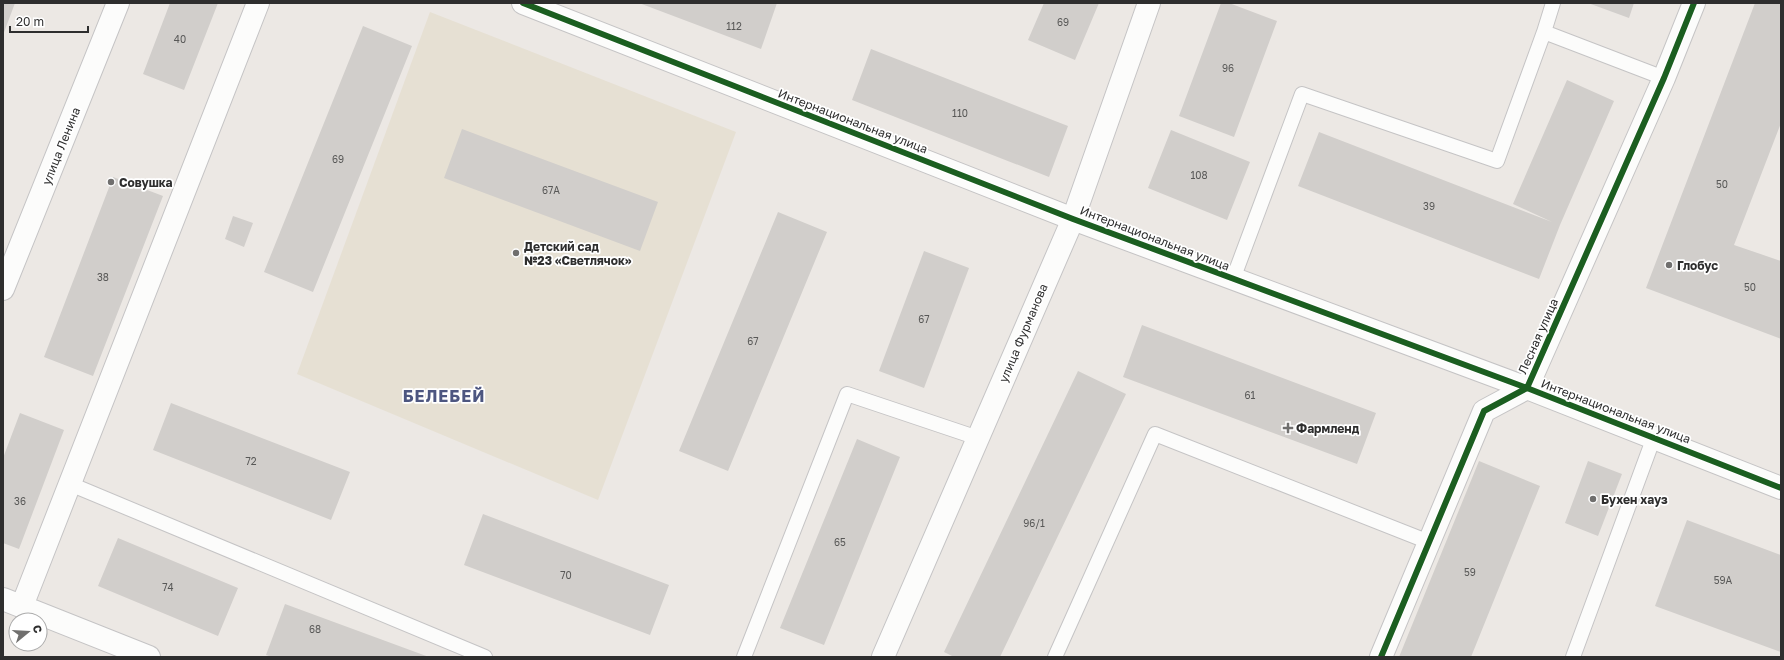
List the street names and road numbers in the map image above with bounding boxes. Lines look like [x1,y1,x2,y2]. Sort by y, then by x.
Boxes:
street label: Интернациональная улица [776,85,930,157]
street label: улица Ленина [39,105,83,187]
street label: Интернациональная улица [1078,202,1232,274]
street label: улица Фурманова [995,281,1051,385]
street label: Лесная улица [1515,296,1561,376]
street label: Интернациональная улица [1539,375,1693,447]

